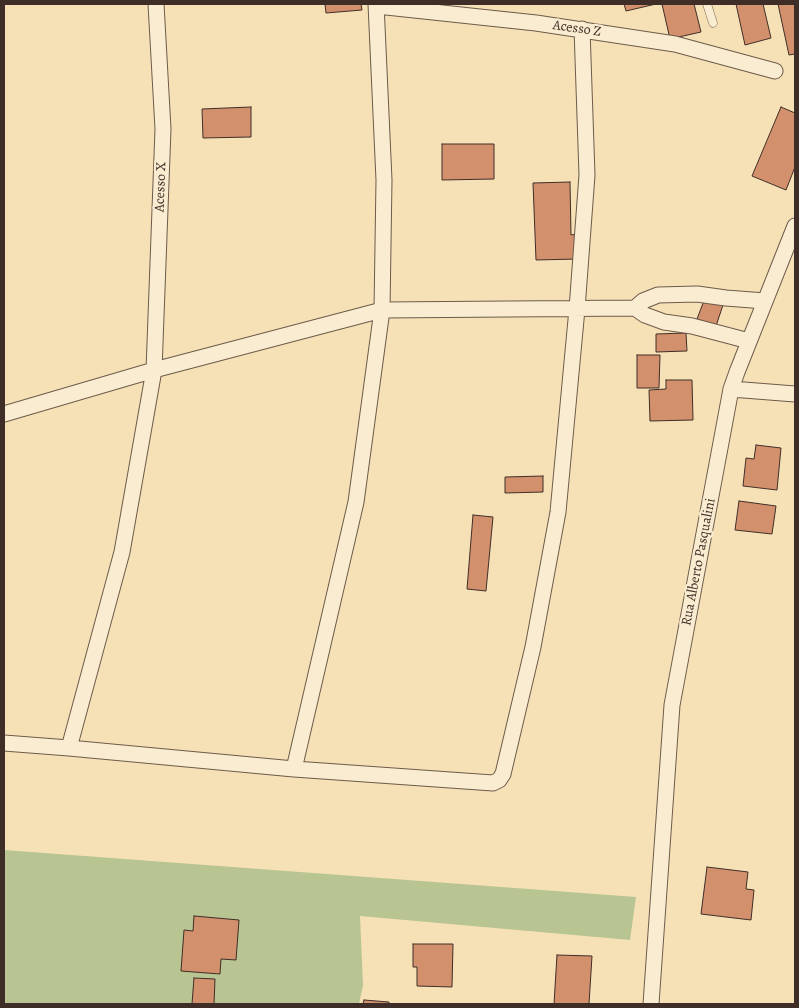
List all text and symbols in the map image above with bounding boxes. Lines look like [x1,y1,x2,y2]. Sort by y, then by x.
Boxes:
street label: Acesso Z [552,17,602,41]
street label: Acesso X [152,162,170,212]
street label: Rua Alberto Pasqualini [678,497,720,627]

